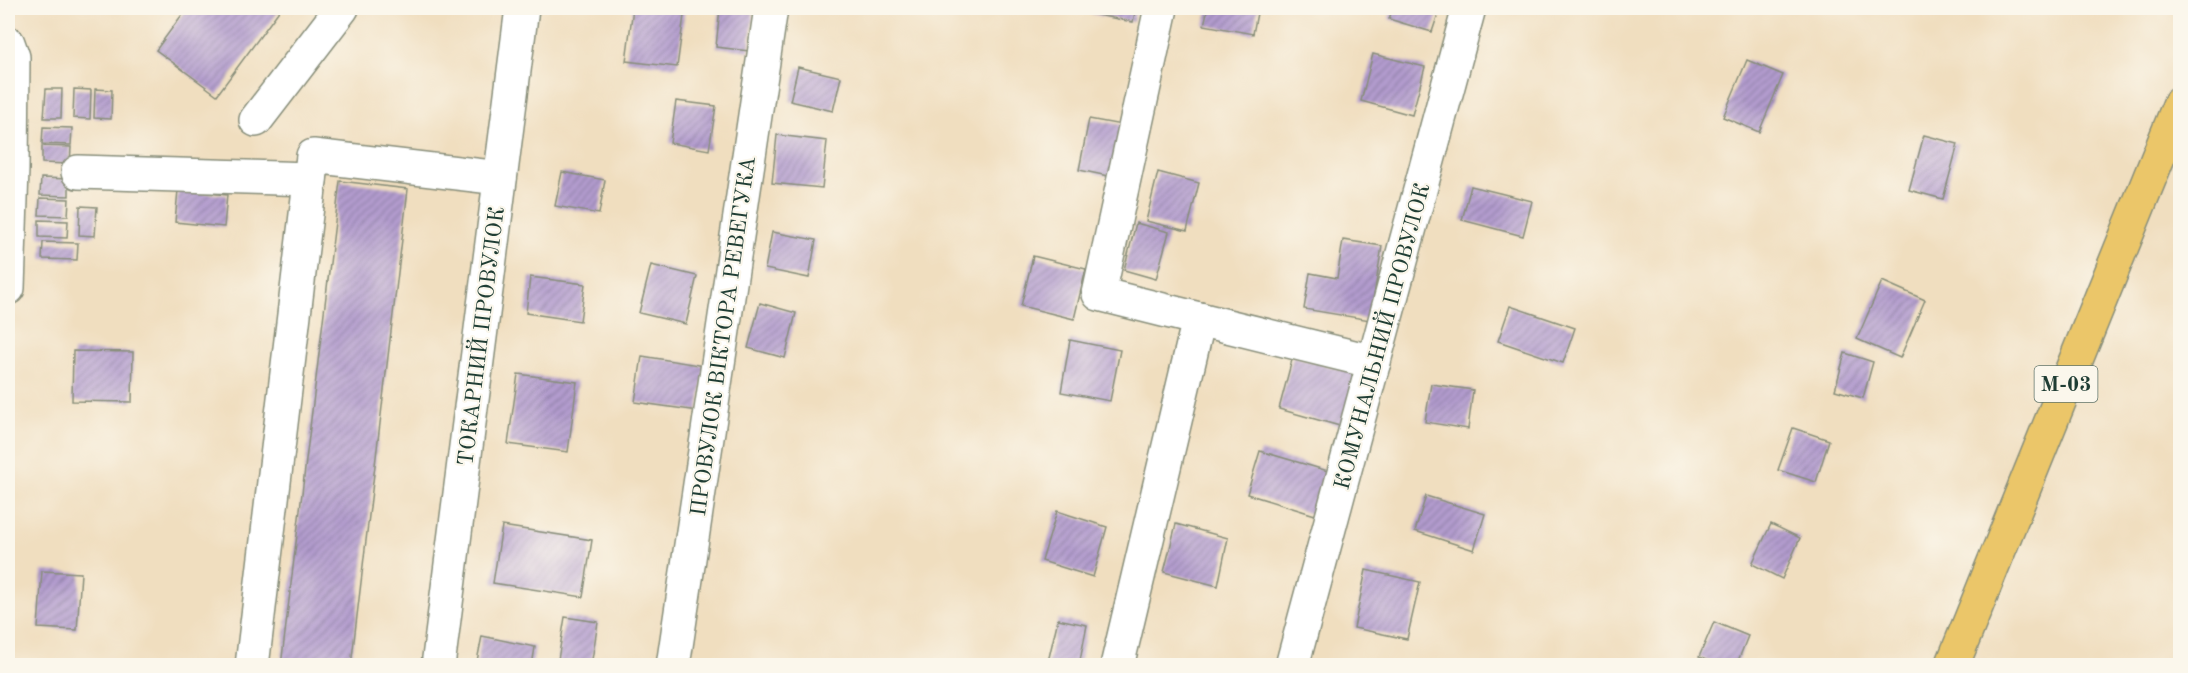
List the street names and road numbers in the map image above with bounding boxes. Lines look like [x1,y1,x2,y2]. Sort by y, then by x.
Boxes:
street label: ПРОВУЛОК ВІКТОРА РЕВЕГУКА [688,155,760,518]
street label: КОМУНАЛЬНИЙ ПРОВУЛОК [1327,180,1435,492]
street label: ТОКАРНИЙ ПРОВУЛОК [451,205,509,467]
road number: М-03 [2034,366,2098,402]

